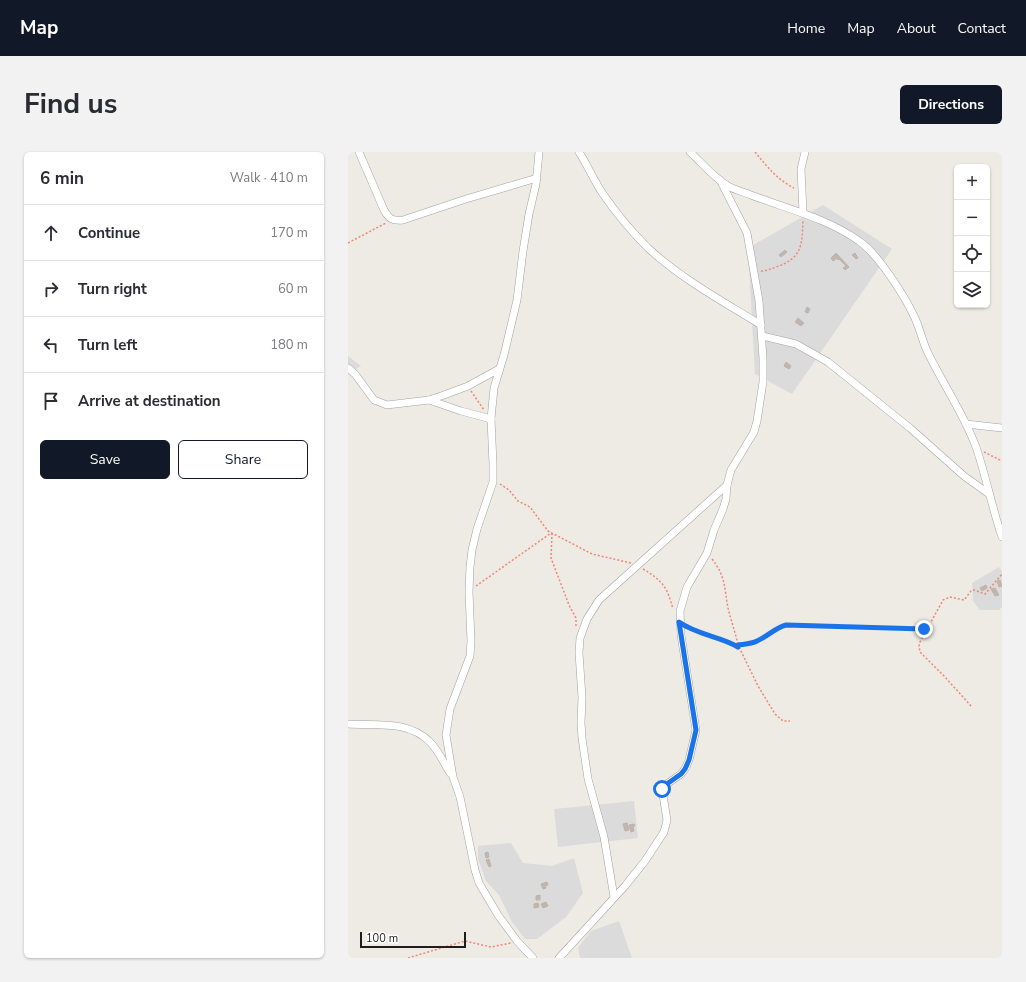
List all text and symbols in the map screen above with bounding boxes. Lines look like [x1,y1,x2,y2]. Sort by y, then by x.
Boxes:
text: Map [20,15,58,41]
text: Home [787,19,825,38]
text: Map [847,19,875,38]
text: About [897,19,936,38]
text: Contact [958,19,1006,38]
text: Find us [24,85,118,123]
button: Directions [900,85,1002,124]
map controls [954,164,990,308]
button: + [954,164,990,200]
text: 6 min [40,167,84,190]
text: Walk · 410 m [230,169,308,187]
button: − [954,200,990,236]
icon: ahead [40,222,62,244]
text: Continue [78,223,140,243]
text: 170 m [270,224,308,242]
button: locate [954,236,990,272]
button: layers [954,272,990,308]
icon: right [40,278,62,300]
text: Turn right [78,279,147,299]
text: 60 m [278,280,308,298]
icon: left [40,334,62,356]
text: Turn left [78,335,137,355]
text: 180 m [270,336,308,354]
icon: arrive [40,390,62,412]
text: Arrive at destination [78,391,221,411]
button: Save [40,440,170,479]
button: Share [178,440,308,479]
route end [915,620,933,638]
route start [653,780,671,798]
scale bar [360,930,466,949]
text: 100 m [366,931,398,946]

